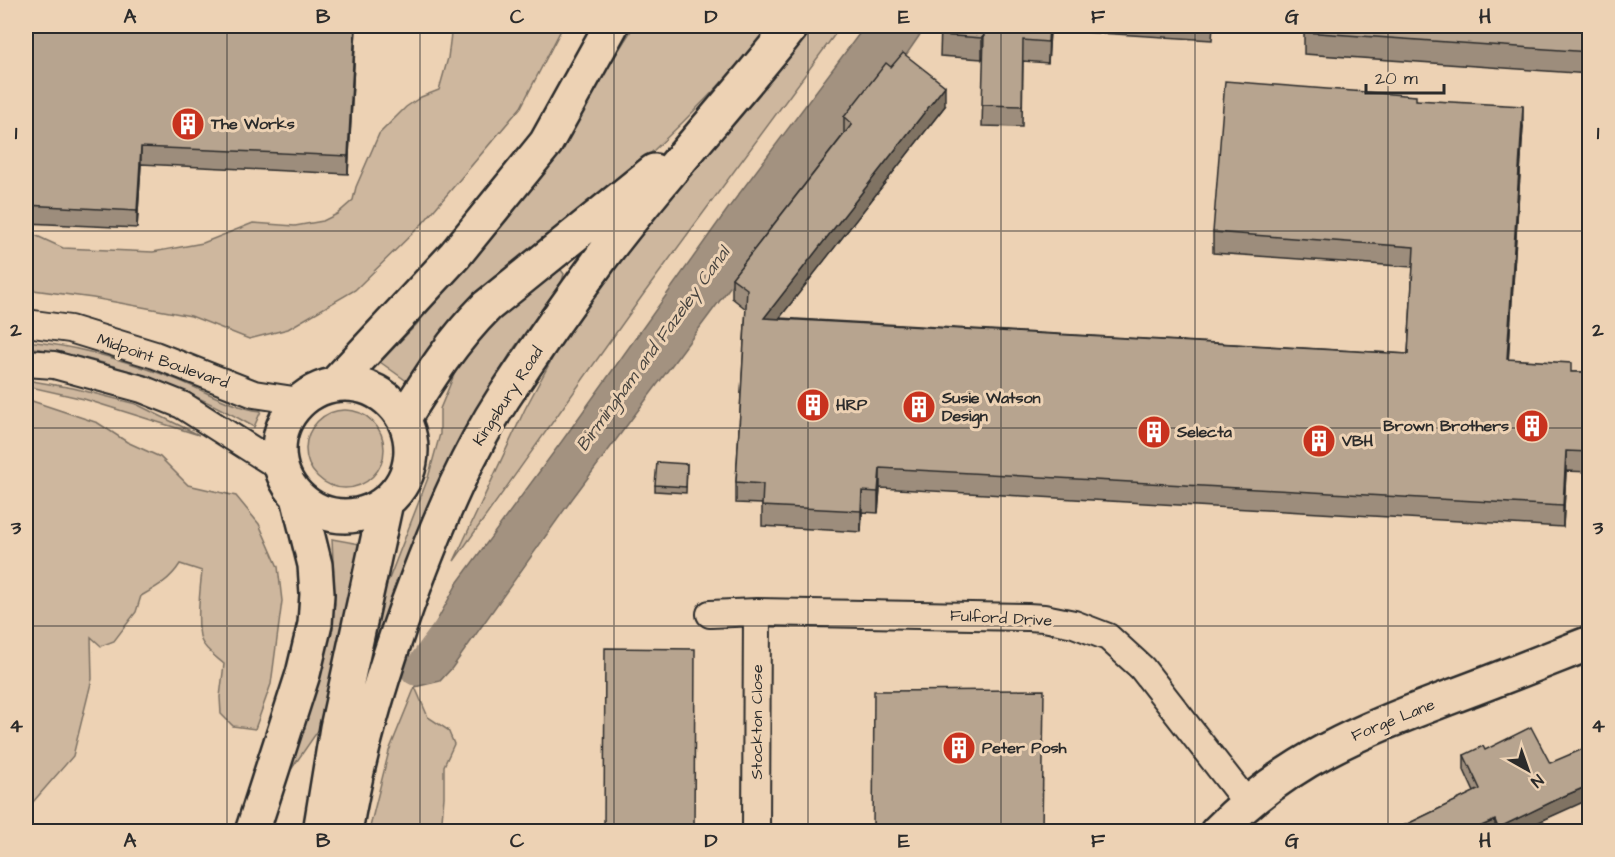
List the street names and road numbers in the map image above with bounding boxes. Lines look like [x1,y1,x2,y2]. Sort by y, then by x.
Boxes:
street label: Midpoint Boulevard [94,328,232,394]
street label: Kingsbury Road [468,342,549,450]
street label: Fulford Drive [949,604,1053,632]
street label: Stockton Close [746,664,768,780]
street label: Forge Lane [1348,693,1439,748]

